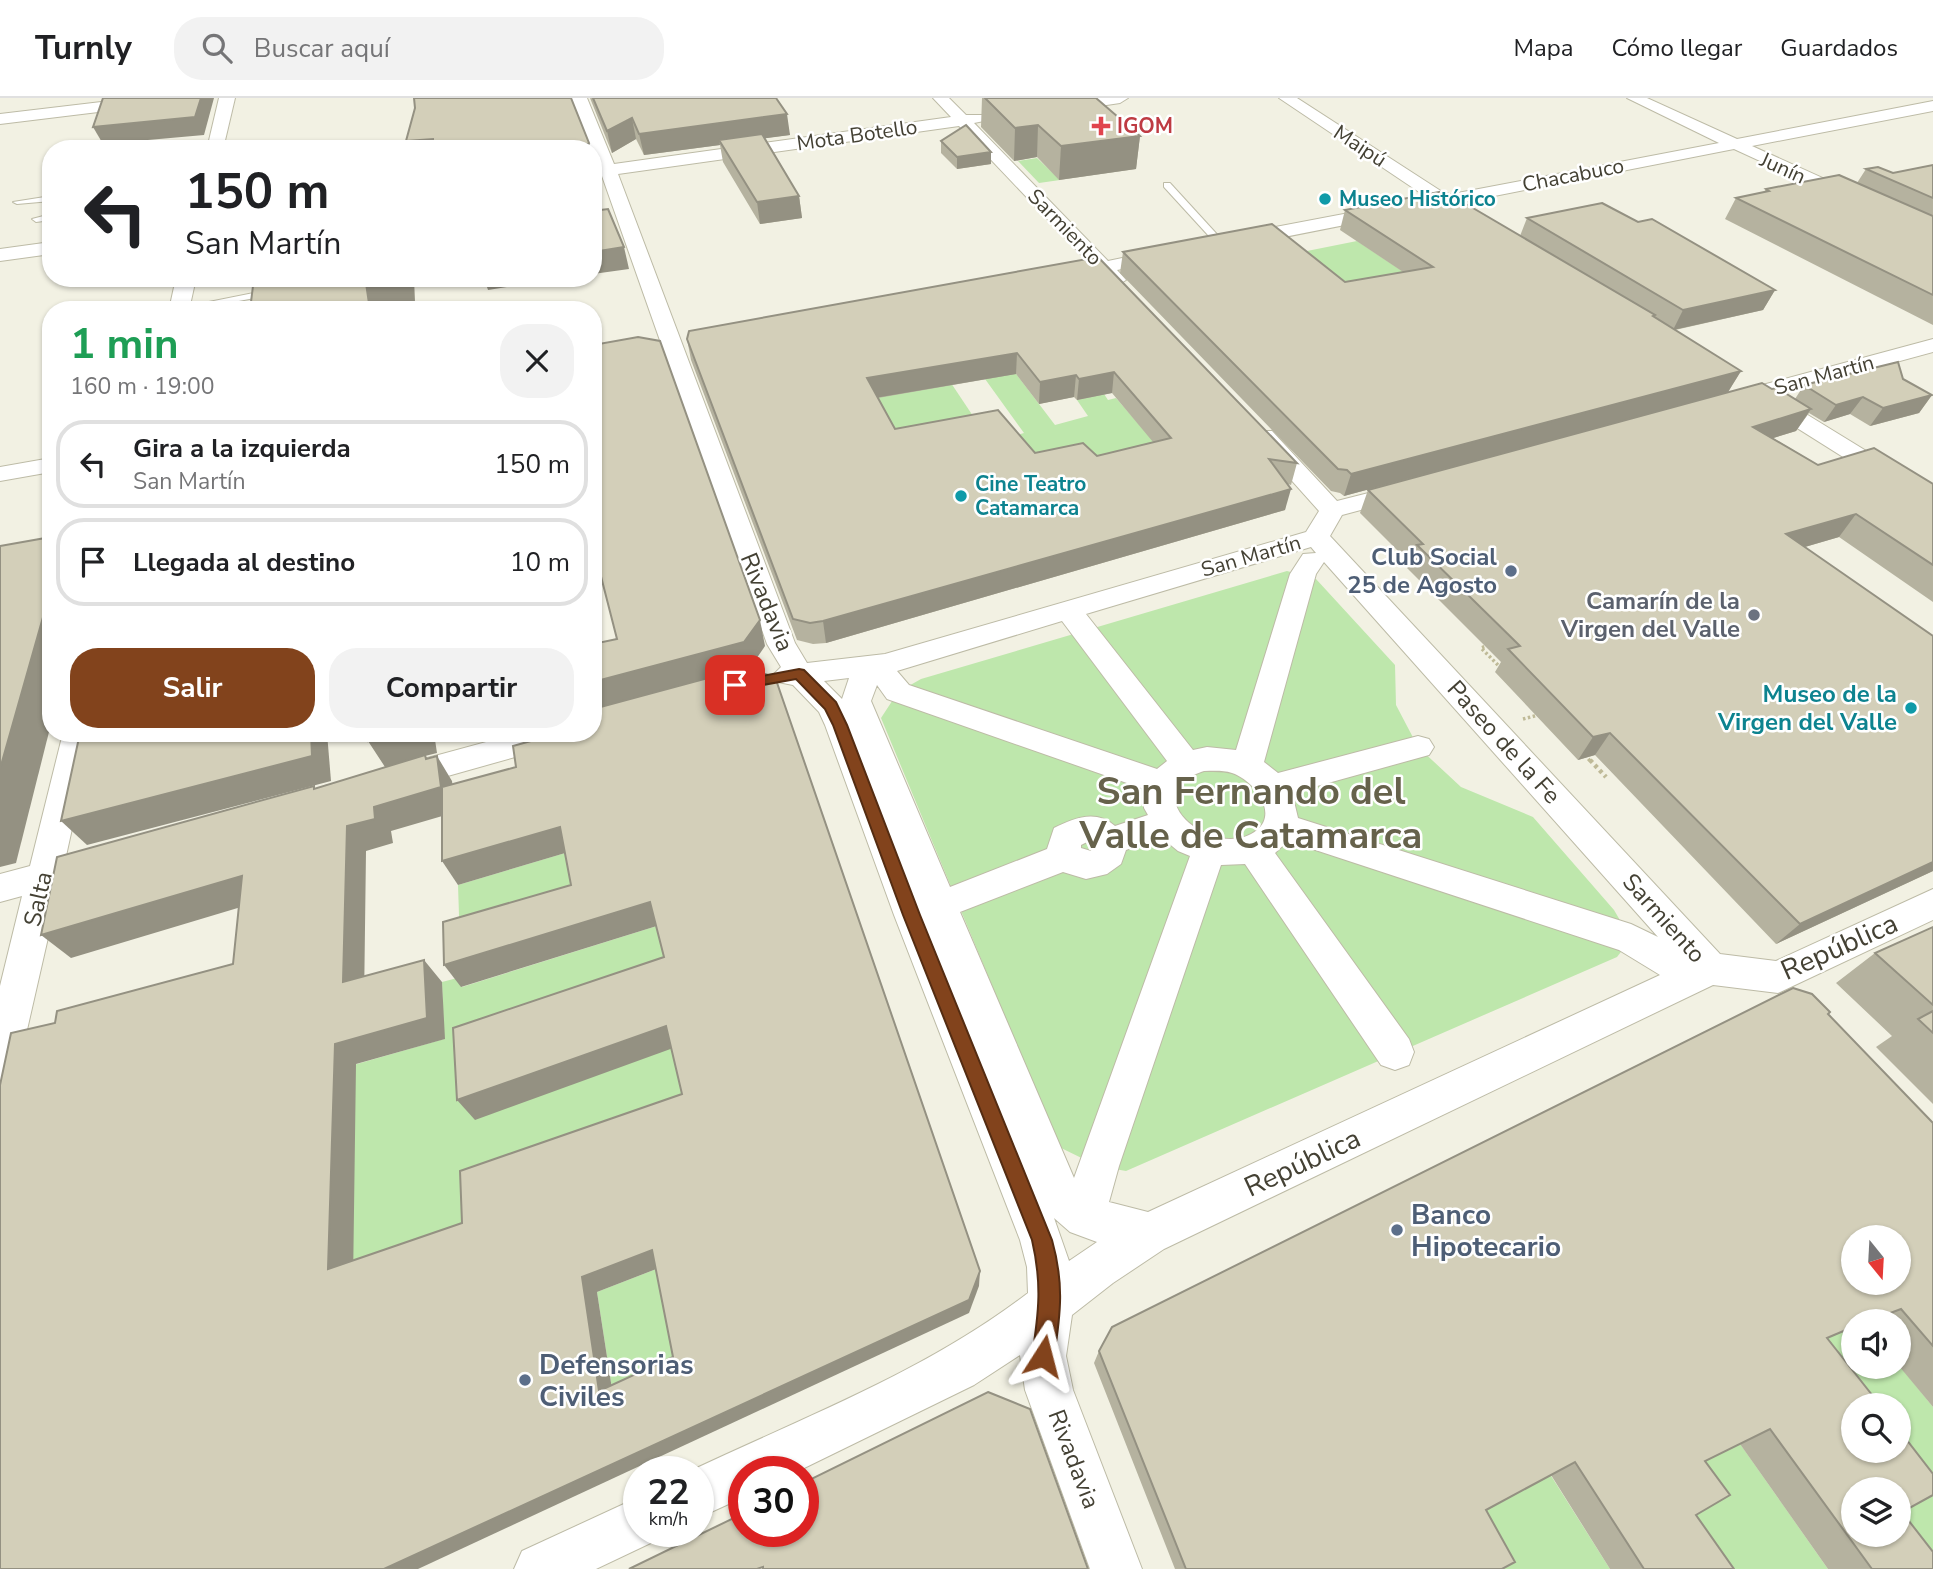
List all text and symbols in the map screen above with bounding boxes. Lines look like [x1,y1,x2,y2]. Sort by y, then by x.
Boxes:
search box [174,17,664,80]
text: Turnly [35,26,132,71]
icon: search [198,29,236,67]
text: Buscar aquí [254,31,390,66]
text: Mapa [1513,32,1573,64]
text: Cómo llegar [1611,32,1742,64]
text: Guardados [1780,32,1898,64]
place label: IGOM [1117,112,1173,140]
street label: Mota Botello [795,113,919,157]
marker: IGOM [1091,116,1111,136]
street label: Maipú [1328,118,1392,174]
street label: Junín [1755,145,1810,190]
street label: Chacabuco [1520,151,1626,199]
text: 150 m [185,158,329,225]
icon: left [70,168,161,259]
street label: Sarmiento [1021,183,1109,271]
place label: Museo Histórico [1339,185,1496,213]
marker: Museo Histórico [1317,191,1333,207]
text: San Martín [185,222,341,265]
text: 1 min [70,316,179,373]
button: close [500,324,574,398]
street label: San Martín [1771,348,1877,402]
text: 160 m · 19:00 [70,371,215,402]
text: Gira a la izquierda [133,431,351,466]
icon: left [74,445,112,483]
text: 150 m [494,447,570,482]
text: San Martín [133,466,245,497]
place label: Cine Teatro Catamarca [975,470,1086,522]
marker: Cine Teatro Catamarca [953,488,969,504]
street label: San Martín [1198,528,1304,584]
place label: Club Social 25 de Agosto [1347,541,1497,601]
icon: arrive [74,543,112,581]
text: Llegada al destino [133,545,355,580]
text: 10 m [510,545,570,580]
street label: Rivadavia [733,548,801,656]
marker: Club Social 25 de Agosto [1503,563,1519,579]
place label: Camarín de la Virgen del Valle [1560,585,1740,645]
marker: Camarín de la Virgen del Valle [1746,607,1762,623]
button: Salir [70,648,315,728]
button: Compartir [329,648,574,728]
pin [705,655,765,715]
icon: arrive [716,666,754,704]
street label: Paseo de la Fe [1440,673,1568,811]
place label: Museo de la Virgen del Valle [1717,678,1897,738]
marker: Museo de la Virgen del Valle [1903,700,1919,716]
district label: San Fernando del Valle de Catamarca [1079,766,1422,861]
street label: Sarmiento [1615,866,1713,970]
street label: Salta [16,868,60,930]
street label: República [1775,904,1904,990]
street label: República [1238,1119,1367,1206]
place label: Banco Hipotecario [1411,1196,1561,1266]
marker: Banco Hipotecario [1389,1222,1405,1238]
north arrow [1841,1225,1911,1295]
map controls [1841,1225,1911,1547]
button: sound [1841,1309,1911,1379]
position arrow [1006,1319,1080,1393]
place label: Defensorias Civiles [539,1346,694,1416]
marker: Defensorias Civiles [517,1372,533,1388]
button: search [1841,1393,1911,1463]
street label: Rivadavia [1040,1405,1108,1513]
speed limit sign: 30 [728,1456,819,1547]
text: 22 [647,1469,690,1516]
button: layers [1841,1477,1911,1547]
text: km/h [649,1507,688,1531]

